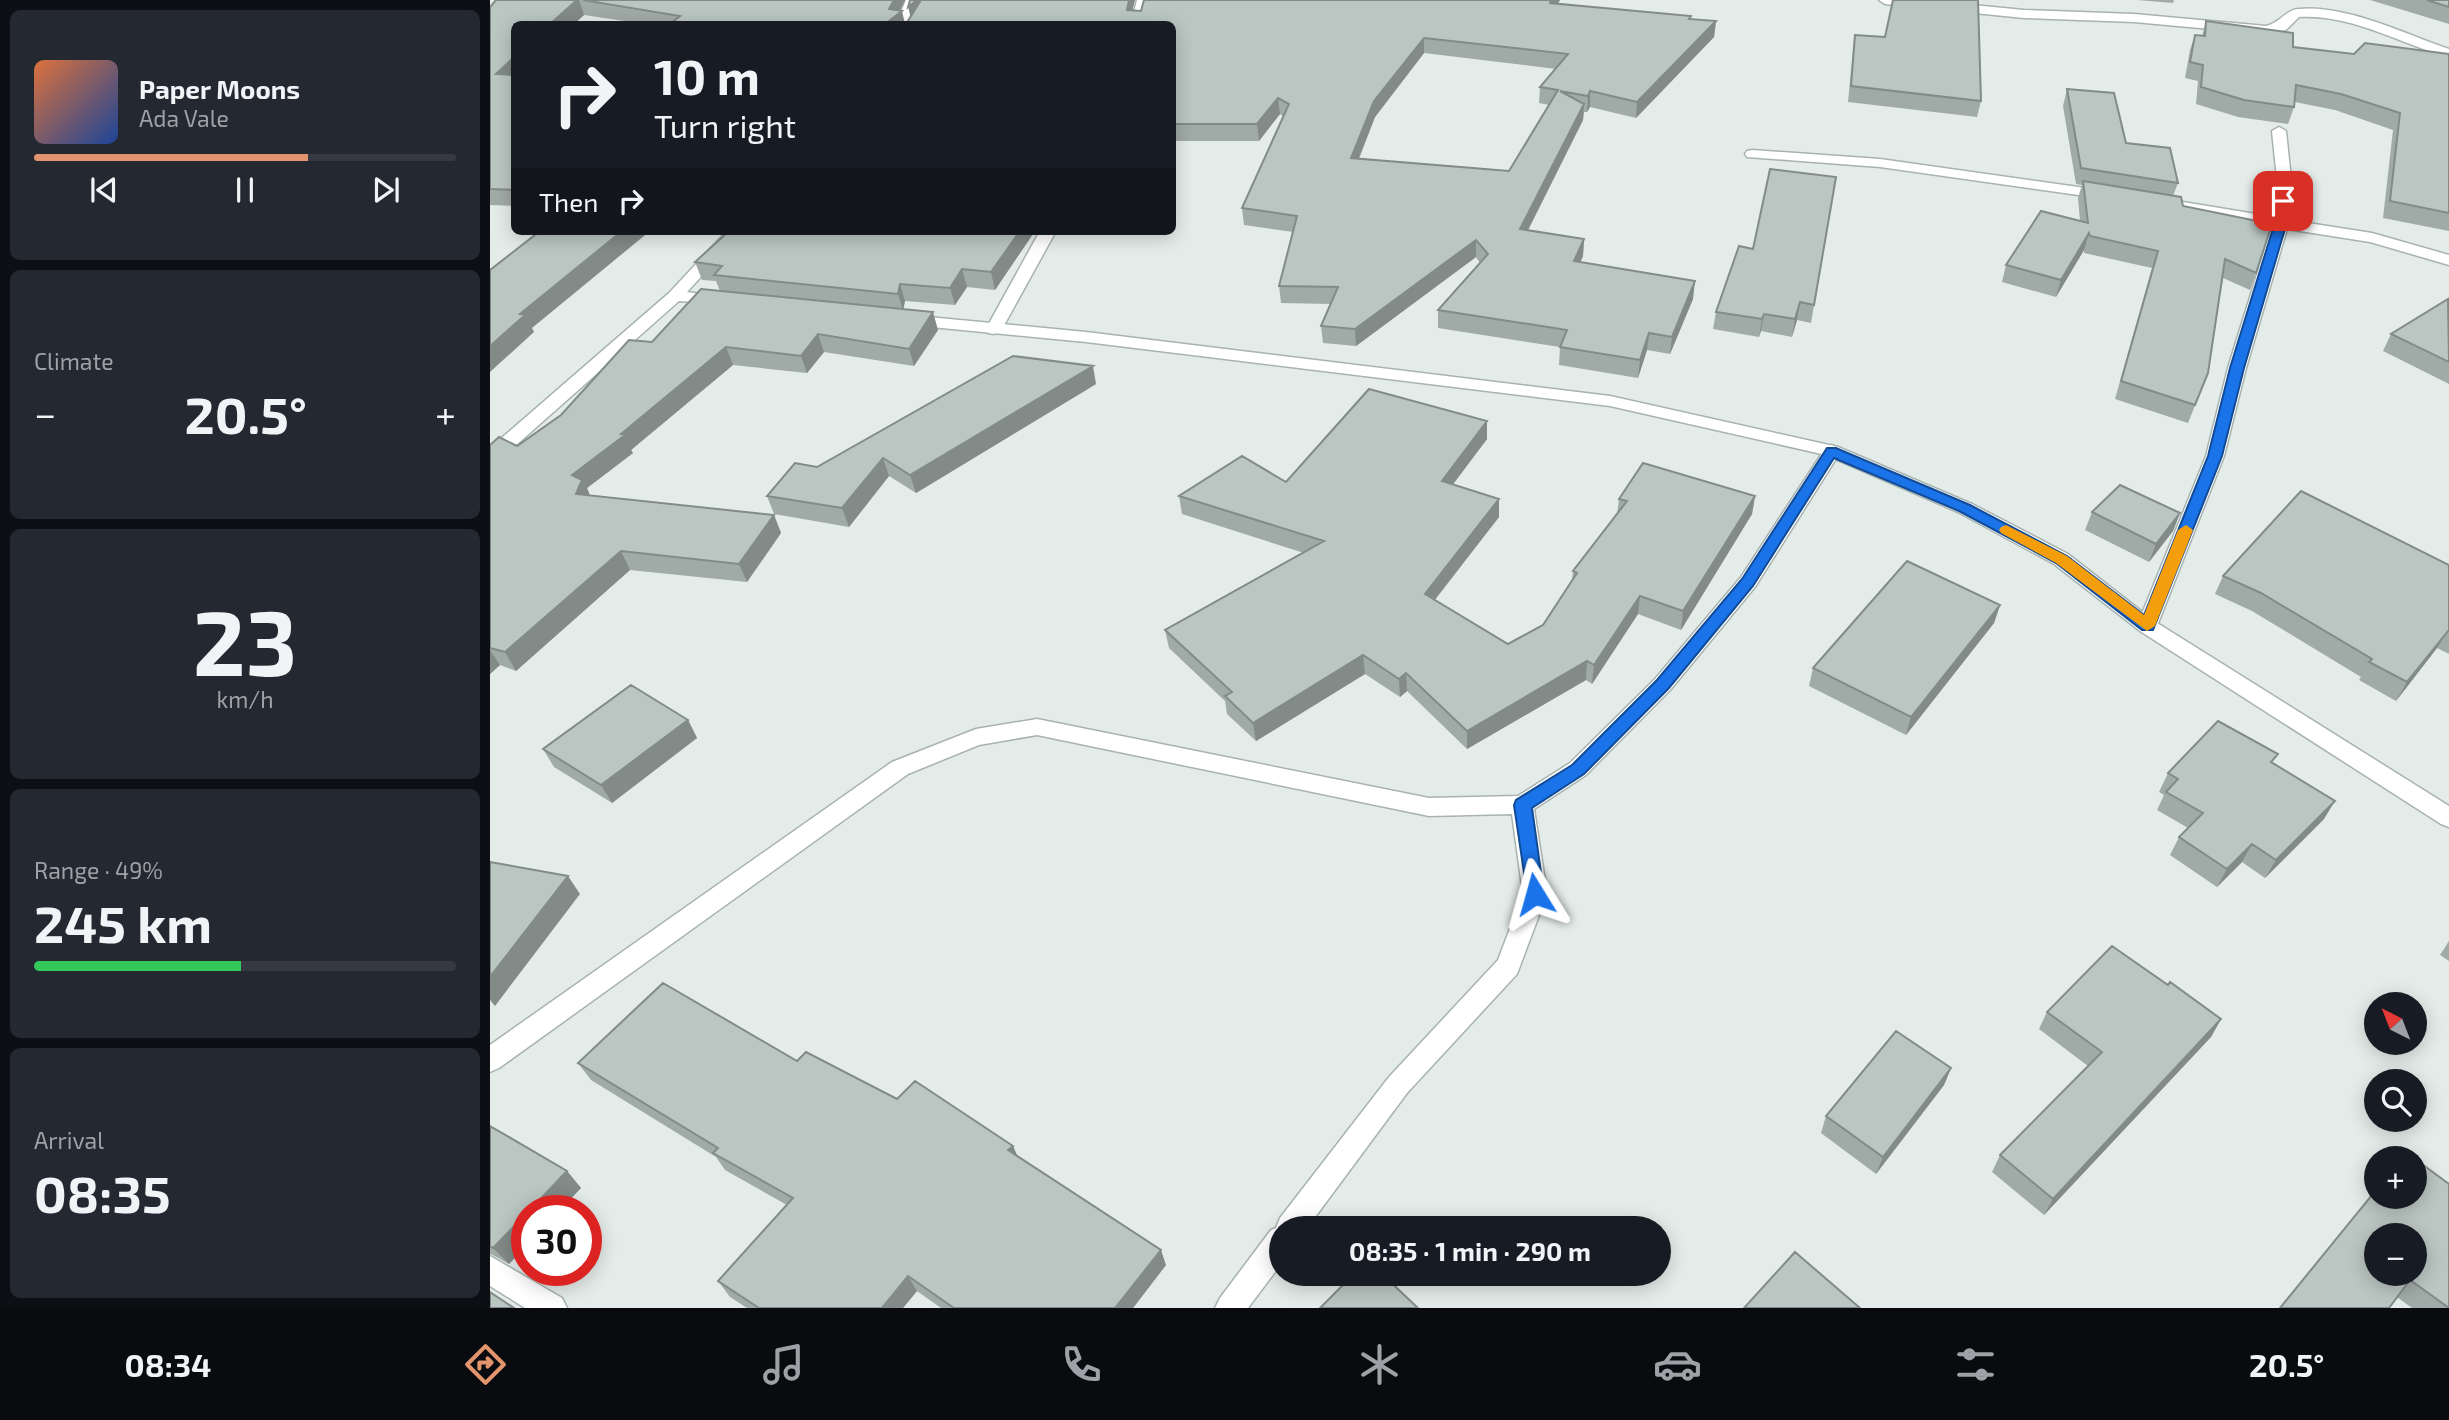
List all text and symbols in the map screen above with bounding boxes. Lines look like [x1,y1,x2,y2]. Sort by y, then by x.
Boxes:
text: 10 m [654,46,760,105]
icon: right [539,49,630,140]
text: Paper Moons [139,73,300,104]
text: Ada Vale [139,104,229,132]
text: Turn right [654,106,796,144]
icon: previous [85,171,123,209]
icon: pause [226,171,264,209]
icon: next [367,171,405,209]
pin [2253,171,2313,231]
icon: right [612,182,650,220]
icon: arrive [2264,182,2302,220]
text: Then [539,186,598,217]
text: Climate [34,347,114,375]
text: 20.5° [184,382,307,444]
text: − [34,390,56,436]
text: + [435,390,456,436]
text: 23 [193,585,297,694]
text: km/h [216,685,274,713]
text: Range · 49% [34,856,163,884]
position arrow [1498,857,1572,931]
text: 245 km [34,891,212,953]
north arrow [2364,992,2427,1055]
map controls [2364,992,2427,1286]
button: search [2364,1069,2427,1132]
text: Arrival [34,1126,104,1154]
button: + [2364,1146,2427,1209]
text: 08:35 [34,1161,171,1223]
speed limit sign: 30 [511,1195,602,1286]
button: − [2364,1223,2427,1286]
text: 08:35 · 1 min · 290 m [1349,1235,1591,1266]
icon: directions [461,1340,510,1389]
icon: music [759,1340,808,1389]
icon: phone [1057,1340,1106,1389]
icon: climate [1355,1340,1404,1389]
icon: car [1653,1340,1702,1389]
icon: filters [1951,1340,2000,1389]
text: 08:34 [125,1345,211,1383]
text: 20.5° [2249,1345,2324,1383]

